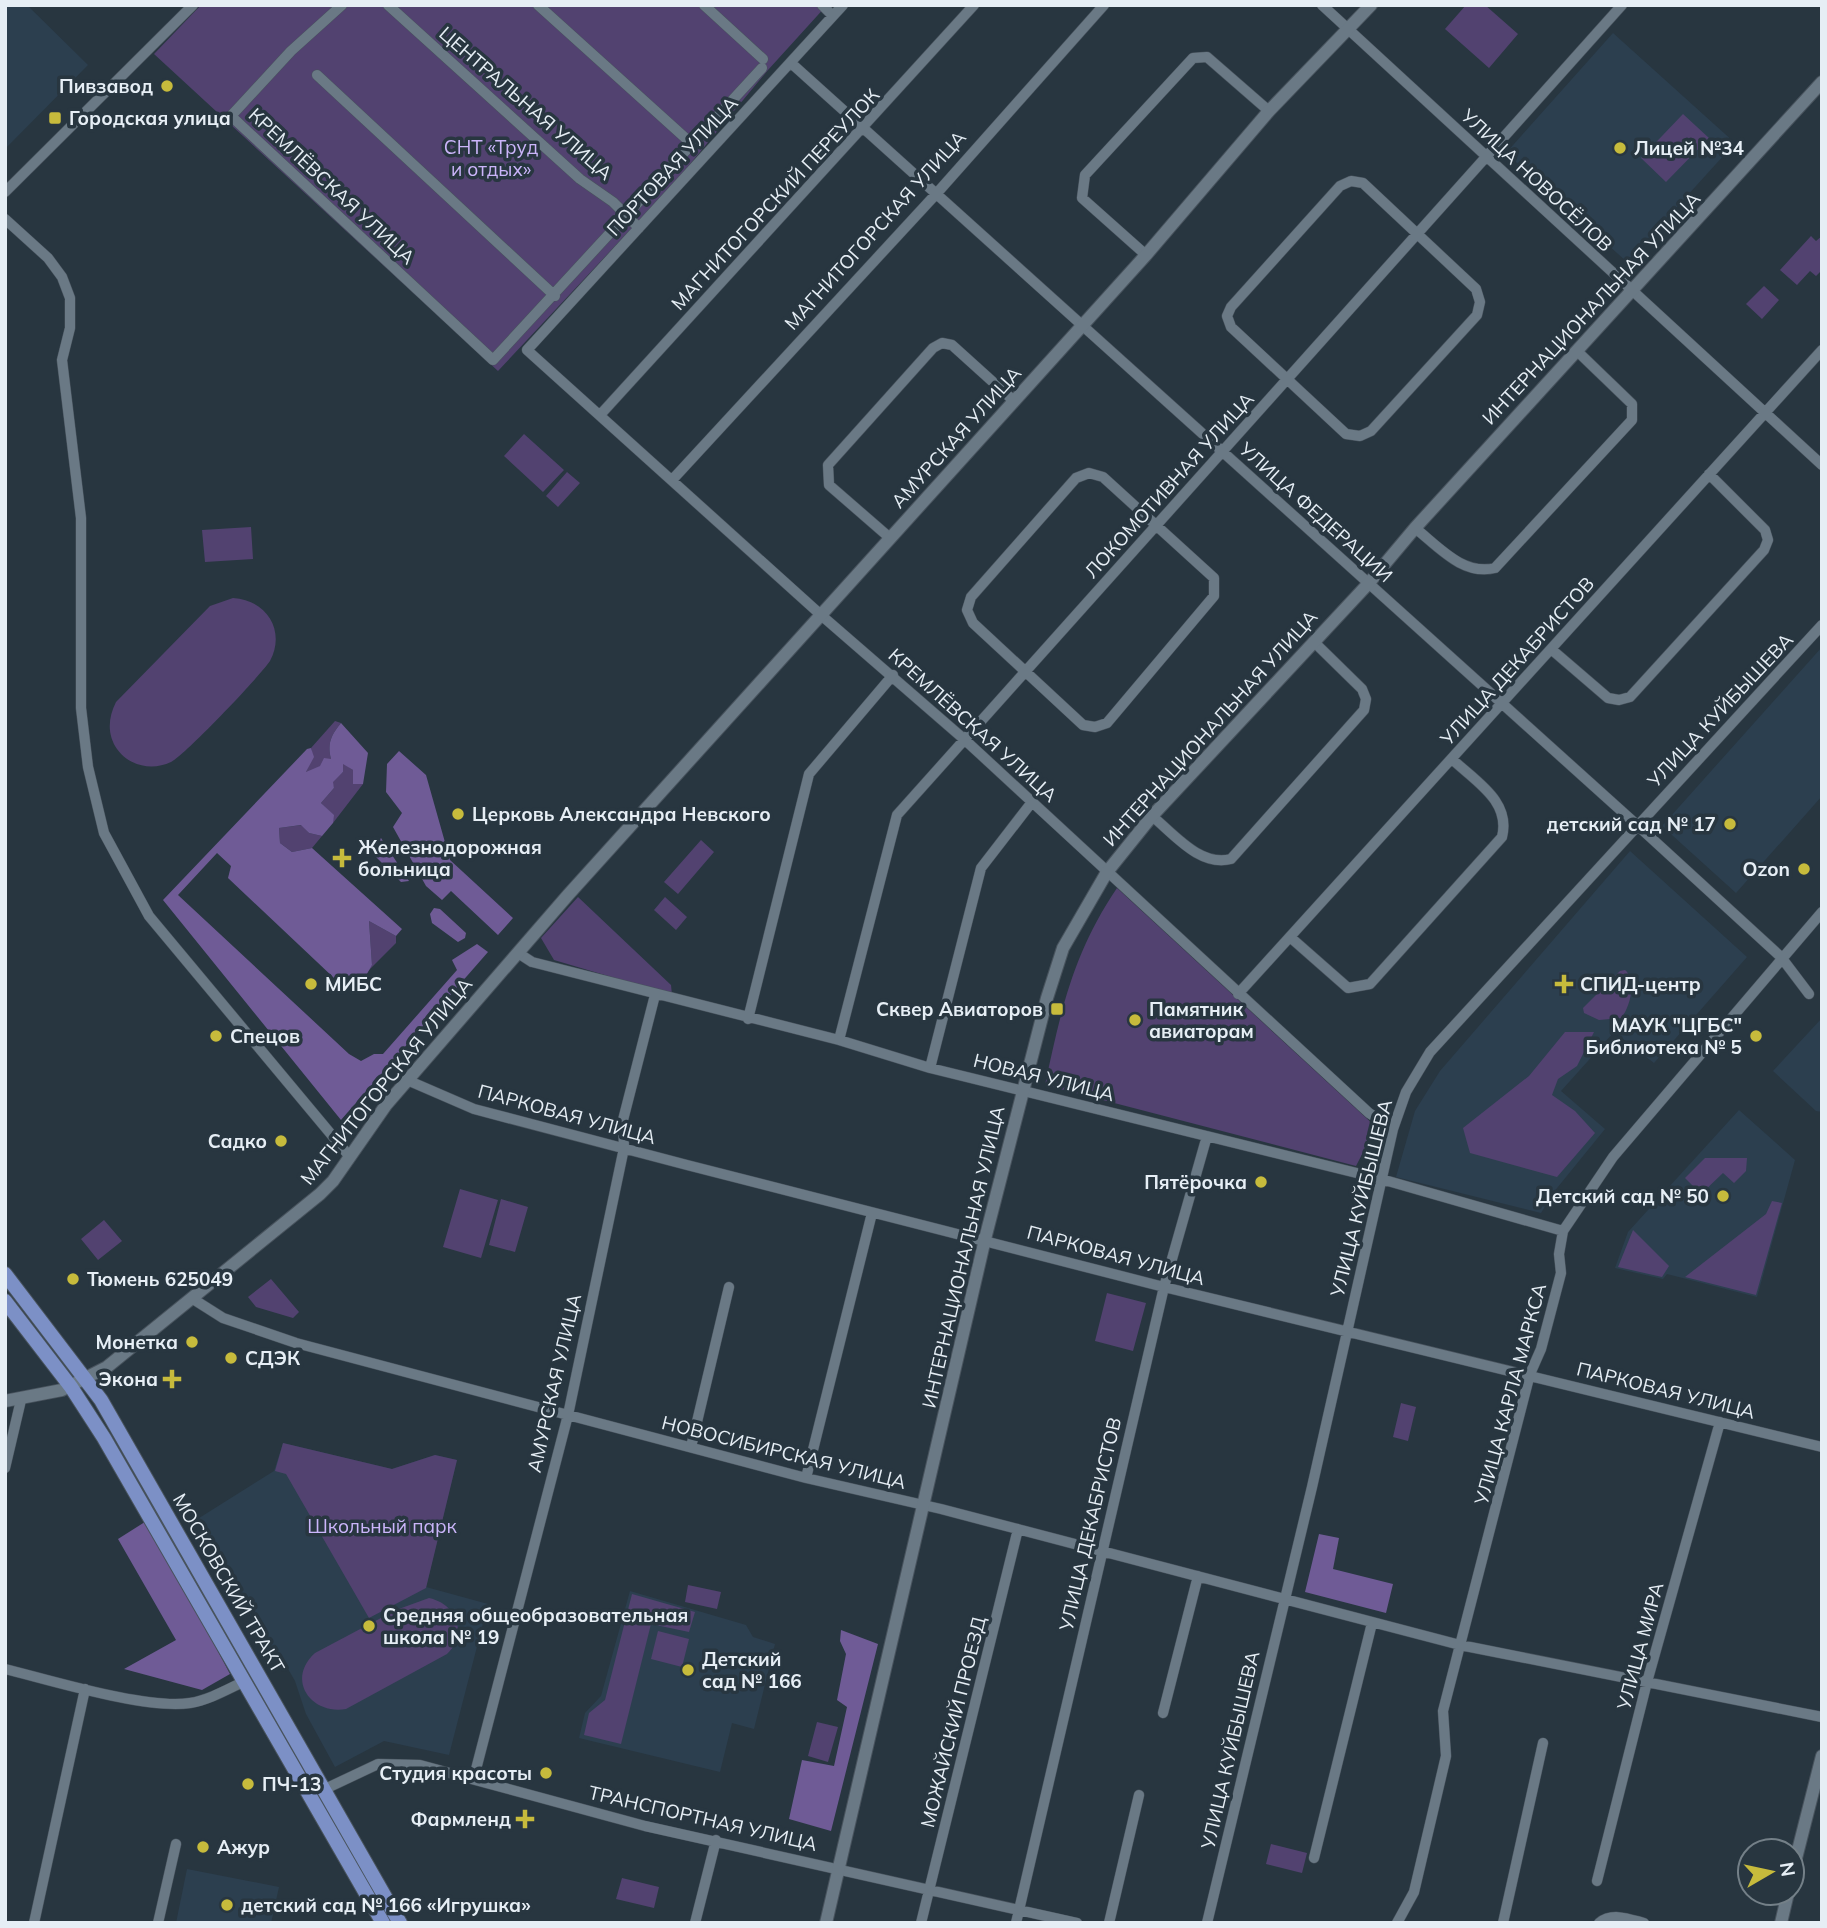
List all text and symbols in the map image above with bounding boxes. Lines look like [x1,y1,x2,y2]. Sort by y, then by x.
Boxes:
street label: ЦЕНТРАЛЬНАЯ УЛИЦА [434,21,618,185]
place label: Пивзавод [59,74,153,98]
marker: Пивзавод [159,78,175,94]
street label: МАГНИТОГОРСКИЙ ПЕРЕУЛОК [666,83,885,315]
street label: ПОРТОВАЯ УЛИЦА [601,91,743,241]
street label: КРЕМЛЁВСКАЯ УЛИЦА [244,103,420,269]
street label: УЛИЦА НОВОСЁЛОВ [1455,103,1618,256]
place label: Городская улица [69,106,231,130]
marker: Городская улица [47,110,63,126]
street label: МАГНИТОГОРСКАЯ УЛИЦА [779,125,971,335]
park label: СНТ «Труд и отдых» [444,135,539,181]
place label: Лицей №34 [1634,136,1745,160]
marker: Лицей №34 [1612,140,1628,156]
street label: ИНТЕРНАЦИОНАЛЬНАЯ УЛИЦА [1477,187,1705,429]
street label: АМУРСКАЯ УЛИЦА [886,361,1026,513]
street label: ЛОКОМОТИВНАЯ УЛИЦА [1079,387,1259,583]
street label: УЛИЦА ФЕДЕРАЦИИ [1234,436,1398,587]
street label: УЛИЦА ДЕКАБРИСТОВ [1434,572,1599,751]
street label: ИНТЕРНАЦИОНАЛЬНАЯ УЛИЦА [1098,605,1322,851]
street label: УЛИЦА КУЙБЫШЕВА [1641,628,1798,793]
street label: КРЕМЛЁВСКАЯ УЛИЦА [884,643,1062,807]
place label: Церковь Александра Невского [472,802,771,826]
marker: Церковь Александра Невского [450,806,466,822]
place label: детский сад № 17 [1547,812,1716,836]
marker: детский сад № 17 [1722,816,1738,832]
place label: Железнодорожная больница [358,835,542,881]
marker: Железнодорожная больница [332,848,352,868]
place label: Ozon [1743,857,1790,881]
marker: Ozon [1796,861,1812,877]
street label: МАГНИТОГОРСКАЯ УЛИЦА [295,972,477,1190]
place label: МИБС [325,972,382,996]
place label: СПИД-центр [1580,972,1701,996]
marker: СПИД-центр [1554,974,1574,994]
marker: МИБС [303,976,319,992]
place label: Сквер Авиаторов [876,997,1043,1021]
place label: Памятник авиаторам [1149,997,1254,1043]
marker: Сквер Авиаторов [1049,1001,1065,1017]
marker: Памятник авиаторам [1127,1012,1143,1028]
place label: МАУК "ЦГБС" Библиотека № 5 [1585,1013,1742,1059]
place label: Спецов [230,1024,300,1048]
marker: Спецов [208,1028,224,1044]
marker: МАУК "ЦГБС" Библиотека № 5 [1748,1028,1764,1044]
street label: НОВАЯ УЛИЦА [971,1048,1117,1106]
street label: ПАРКОВАЯ УЛИЦА [475,1079,659,1149]
street label: УЛИЦА КУЙБЫШЕВА [1325,1097,1397,1300]
street label: ИНТЕРНАЦИОНАЛЬНАЯ УЛИЦА [917,1104,1009,1410]
place label: Садко [208,1129,267,1153]
marker: Садко [273,1133,289,1149]
place label: Пятёрочка [1144,1170,1247,1194]
marker: Пятёрочка [1253,1174,1269,1190]
place label: Детский сад № 50 [1536,1184,1709,1208]
marker: Детский сад № 50 [1715,1188,1731,1204]
street label: ПАРКОВАЯ УЛИЦА [1024,1220,1208,1290]
place label: Тюмень 625049 [87,1267,233,1291]
marker: Тюмень 625049 [65,1271,81,1287]
street label: УЛИЦА КАРЛА МАРКСА [1469,1281,1551,1508]
street label: АМУРСКАЯ УЛИЦА [522,1291,586,1475]
place label: Монетка [95,1330,178,1354]
marker: Монетка [184,1334,200,1350]
place label: СДЭК [245,1346,301,1370]
marker: СДЭК [223,1350,239,1366]
street label: ПАРКОВАЯ УЛИЦА [1574,1356,1758,1424]
place label: Экона [99,1367,158,1391]
marker: Экона [164,1371,180,1387]
street label: НОВОСИБИРСКАЯ УЛИЦА [659,1410,909,1494]
street label: УЛИЦА ДЕКАБРИСТОВ [1054,1415,1126,1634]
street label: МОСКОВСКИЙ ТРАКТ [168,1489,290,1677]
park label: Школьный парк [307,1514,458,1538]
street label: УЛИЦА МИРА [1611,1580,1669,1713]
place label: Средняя общеобразовательная школа № 19 [383,1603,688,1649]
street label: МОЖАЙСКИЙ ПРОЕЗД [915,1614,991,1830]
marker: Средняя общеобразовательная школа № 19 [361,1618,377,1634]
place label: Детский сад № 166 [702,1647,802,1693]
street label: УЛИЦА КУЙБЫШЕВА [1195,1649,1264,1852]
marker: Детский сад № 166 [680,1662,696,1678]
place label: Студия красоты [379,1761,532,1785]
marker: Студия красоты [538,1765,554,1781]
place label: ПЧ-13 [262,1772,321,1796]
marker: ПЧ-13 [240,1776,256,1792]
street label: ТРАНСПОРТНАЯ УЛИЦА [586,1780,820,1856]
place label: Фармленд [410,1807,511,1831]
marker: Фармленд [517,1811,533,1827]
place label: Ажур [217,1835,270,1859]
north arrow [1736,1837,1806,1907]
marker: Ажур [195,1839,211,1855]
text: N [1775,1860,1801,1878]
place label: детский сад № 166 «Игрушка» [241,1893,531,1917]
marker: детский сад № 166 «Игрушка» [219,1897,235,1913]

